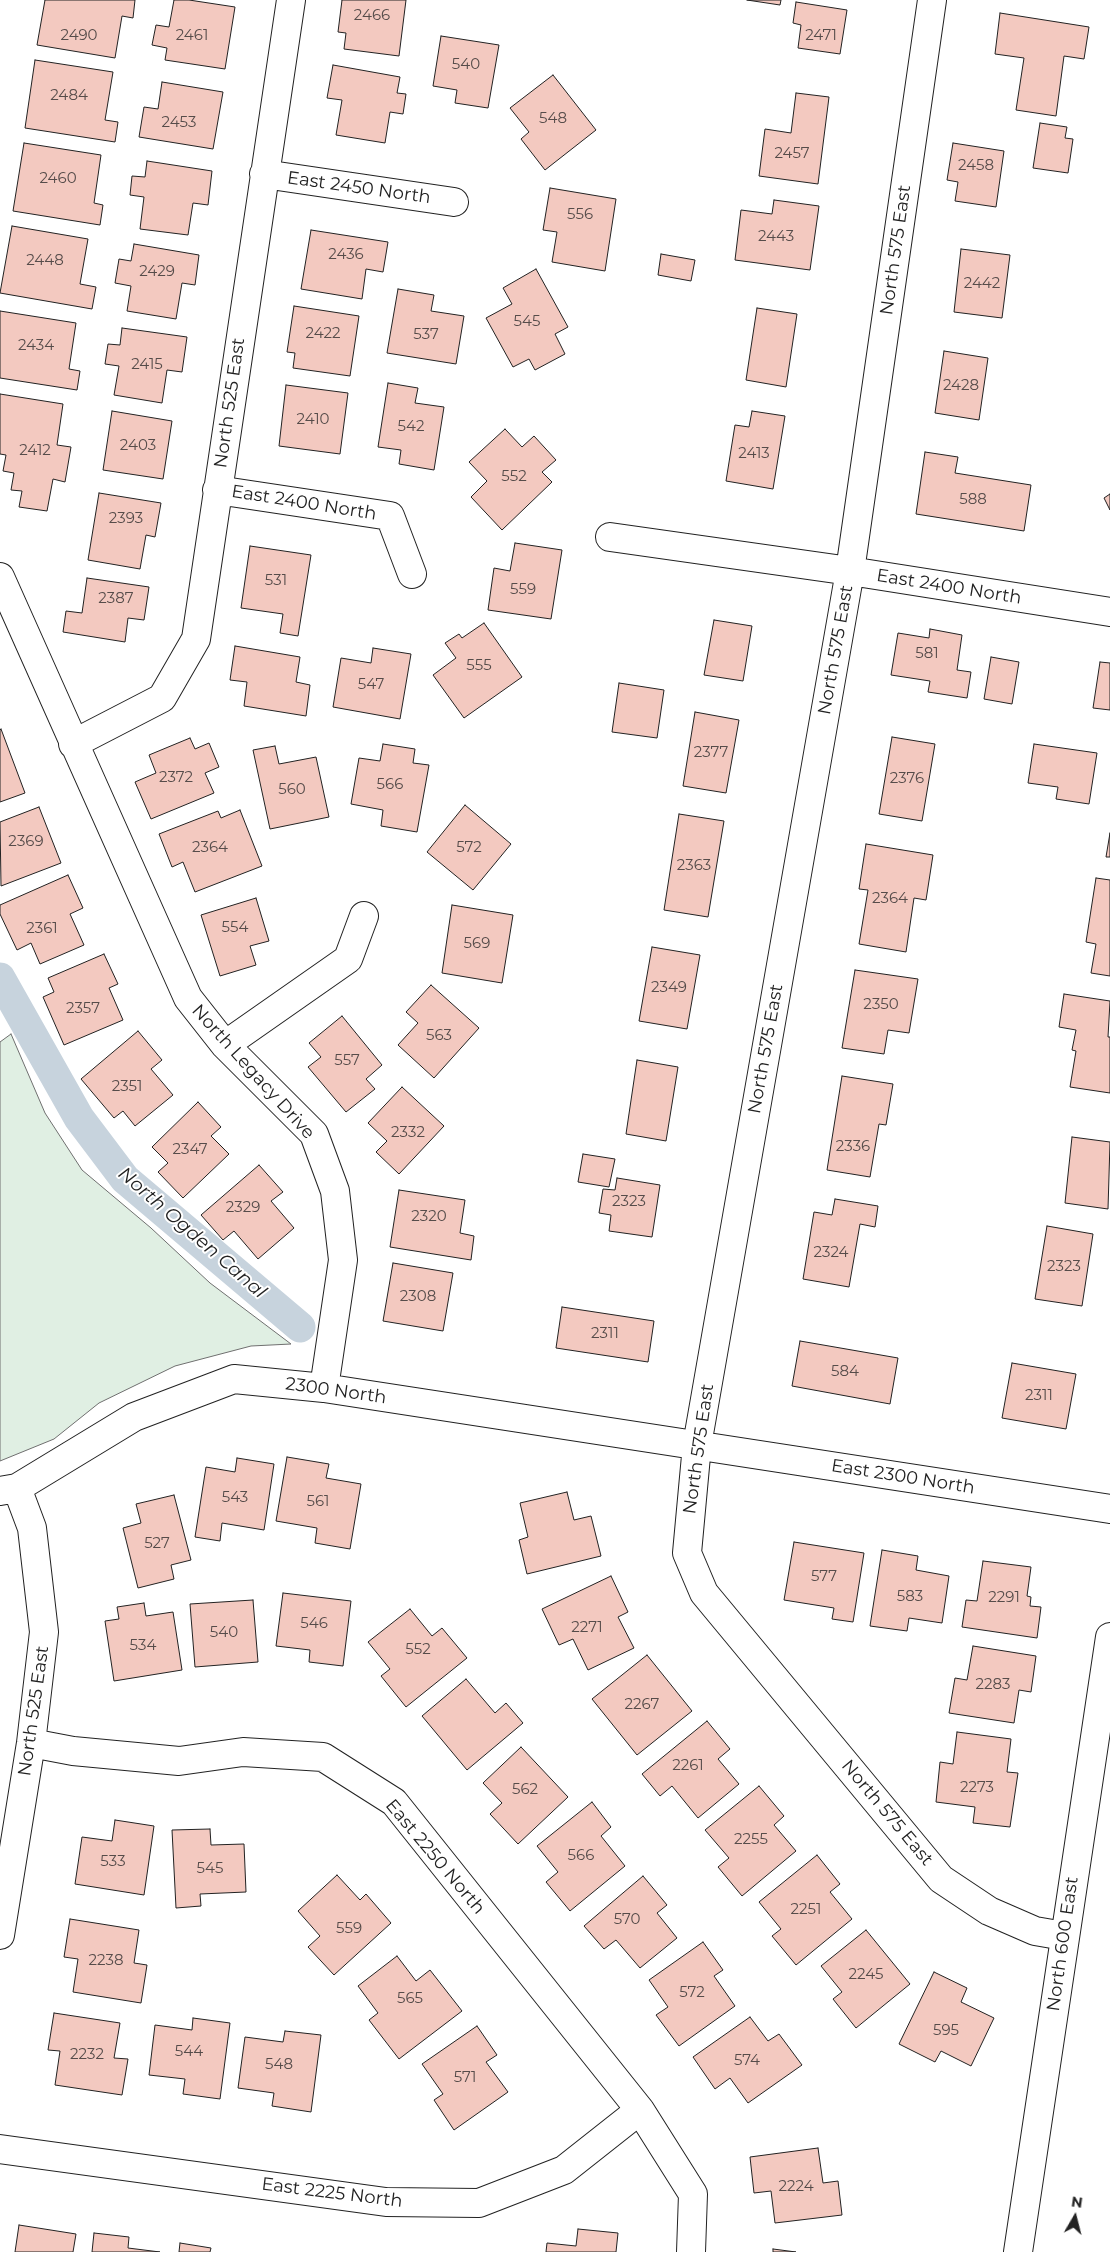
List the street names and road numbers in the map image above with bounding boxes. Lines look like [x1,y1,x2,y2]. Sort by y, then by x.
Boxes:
street label: East 2450 North [286,167,432,209]
street label: North 575 East [876,183,916,317]
street label: North 525 East [210,336,250,470]
street label: East 2400 North [230,481,378,525]
street label: East 2400 North [875,565,1023,609]
street label: North 575 East [814,583,858,717]
street label: North 575 East [744,982,788,1116]
street label: North Legacy Drive [187,1000,319,1144]
street label: 2300 North [284,1373,388,1409]
street label: North 575 East [679,1382,719,1516]
street label: East 2300 North [830,1455,976,1499]
street label: North 525 East [14,1644,54,1778]
street label: North 575 East [837,1756,937,1870]
street label: East 2250 North [381,1795,489,1919]
street label: North 600 East [1043,1875,1083,2013]
street label: East 2225 North [260,2174,404,2212]

